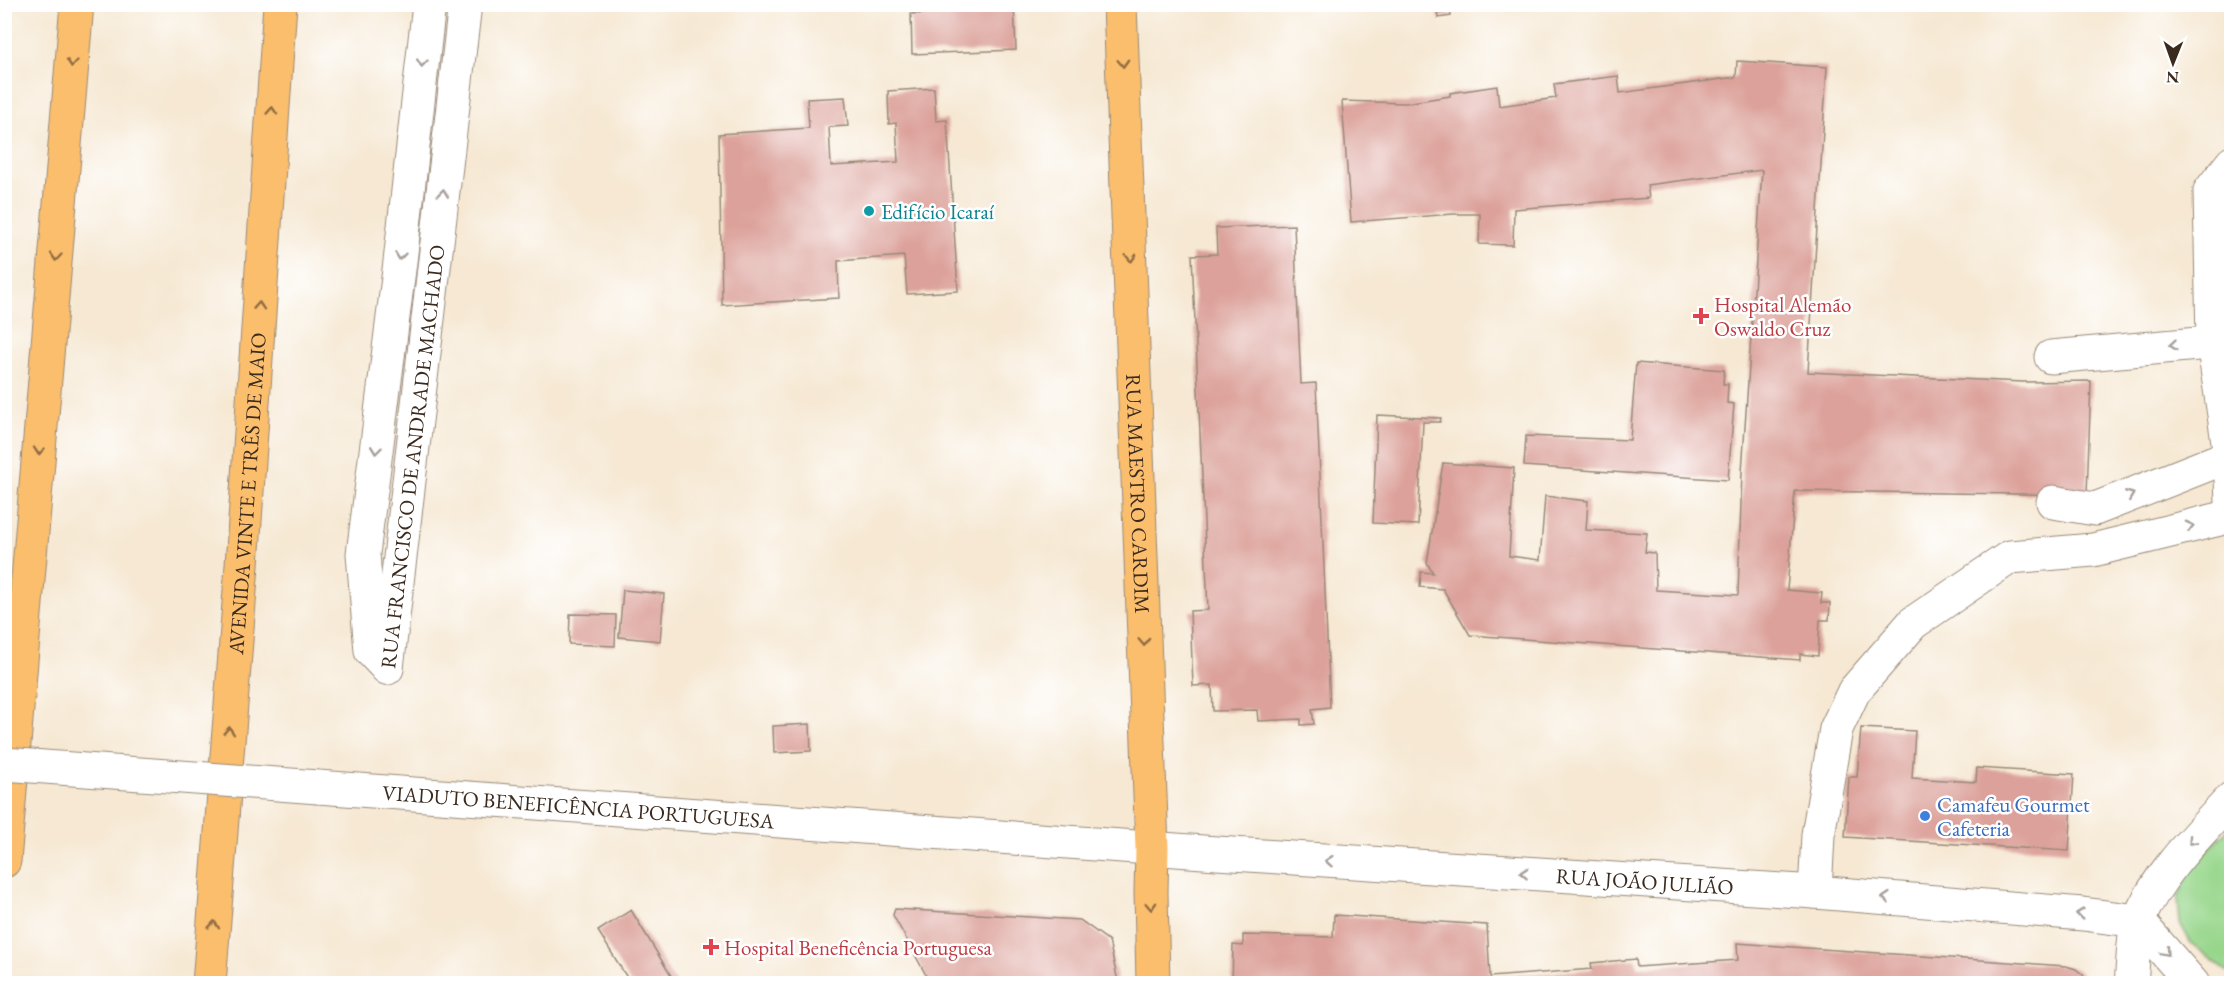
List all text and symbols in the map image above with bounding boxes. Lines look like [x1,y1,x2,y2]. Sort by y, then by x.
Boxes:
north arrow [2143,33,2203,93]
one-way arrow [66,58,79,67]
one-way arrow [416,58,429,67]
one-way arrow [1116,58,1129,67]
text: N [2166,67,2179,88]
one-way arrow [266,107,279,116]
one-way arrow [436,188,449,197]
place label: Edifício Icaraí [881,198,995,225]
marker: Edifício Icaraí [862,204,876,218]
street label: RUA FRANCISCO DE ANDRADE MACHADO [374,243,450,670]
one-way arrow [395,252,407,261]
one-way arrow [50,253,63,262]
one-way arrow [1124,253,1137,262]
place label: Hospital Alemão Oswaldo Cruz [1714,291,1851,342]
one-way arrow [252,301,265,310]
marker: Hospital Alemão Oswaldo Cruz [1692,307,1710,325]
street label: AVENIDA VINTE E TRÊS DE MAIO [221,331,271,657]
one-way arrow [2169,339,2178,352]
street label: RUA MAESTRO CARDIM [1121,373,1157,614]
one-way arrow [371,445,383,455]
one-way arrow [33,447,46,456]
one-way arrow [2123,490,2134,502]
one-way arrow [2185,521,2195,533]
one-way arrow [1138,637,1151,646]
one-way arrow [222,726,235,735]
street label: VIADUTO BENEFICÊNCIA PORTUGUESA [381,778,776,834]
place label: Camafeu Gourmet Cafeteria [1937,791,2090,842]
marker: Camafeu Gourmet Cafeteria [1918,809,1932,823]
one-way arrow [2188,834,2199,845]
one-way arrow [1325,854,1334,867]
street label: RUA JOÃO JULIÃO [1555,862,1734,900]
one-way arrow [1519,867,1528,880]
one-way arrow [1881,891,1890,904]
one-way arrow [1145,902,1157,911]
one-way arrow [2076,908,2085,921]
one-way arrow [207,921,220,930]
place label: Hospital Beneficência Portuguesa [724,934,993,961]
marker: Hospital Beneficência Portuguesa [702,938,720,956]
one-way arrow [2159,945,2170,956]

